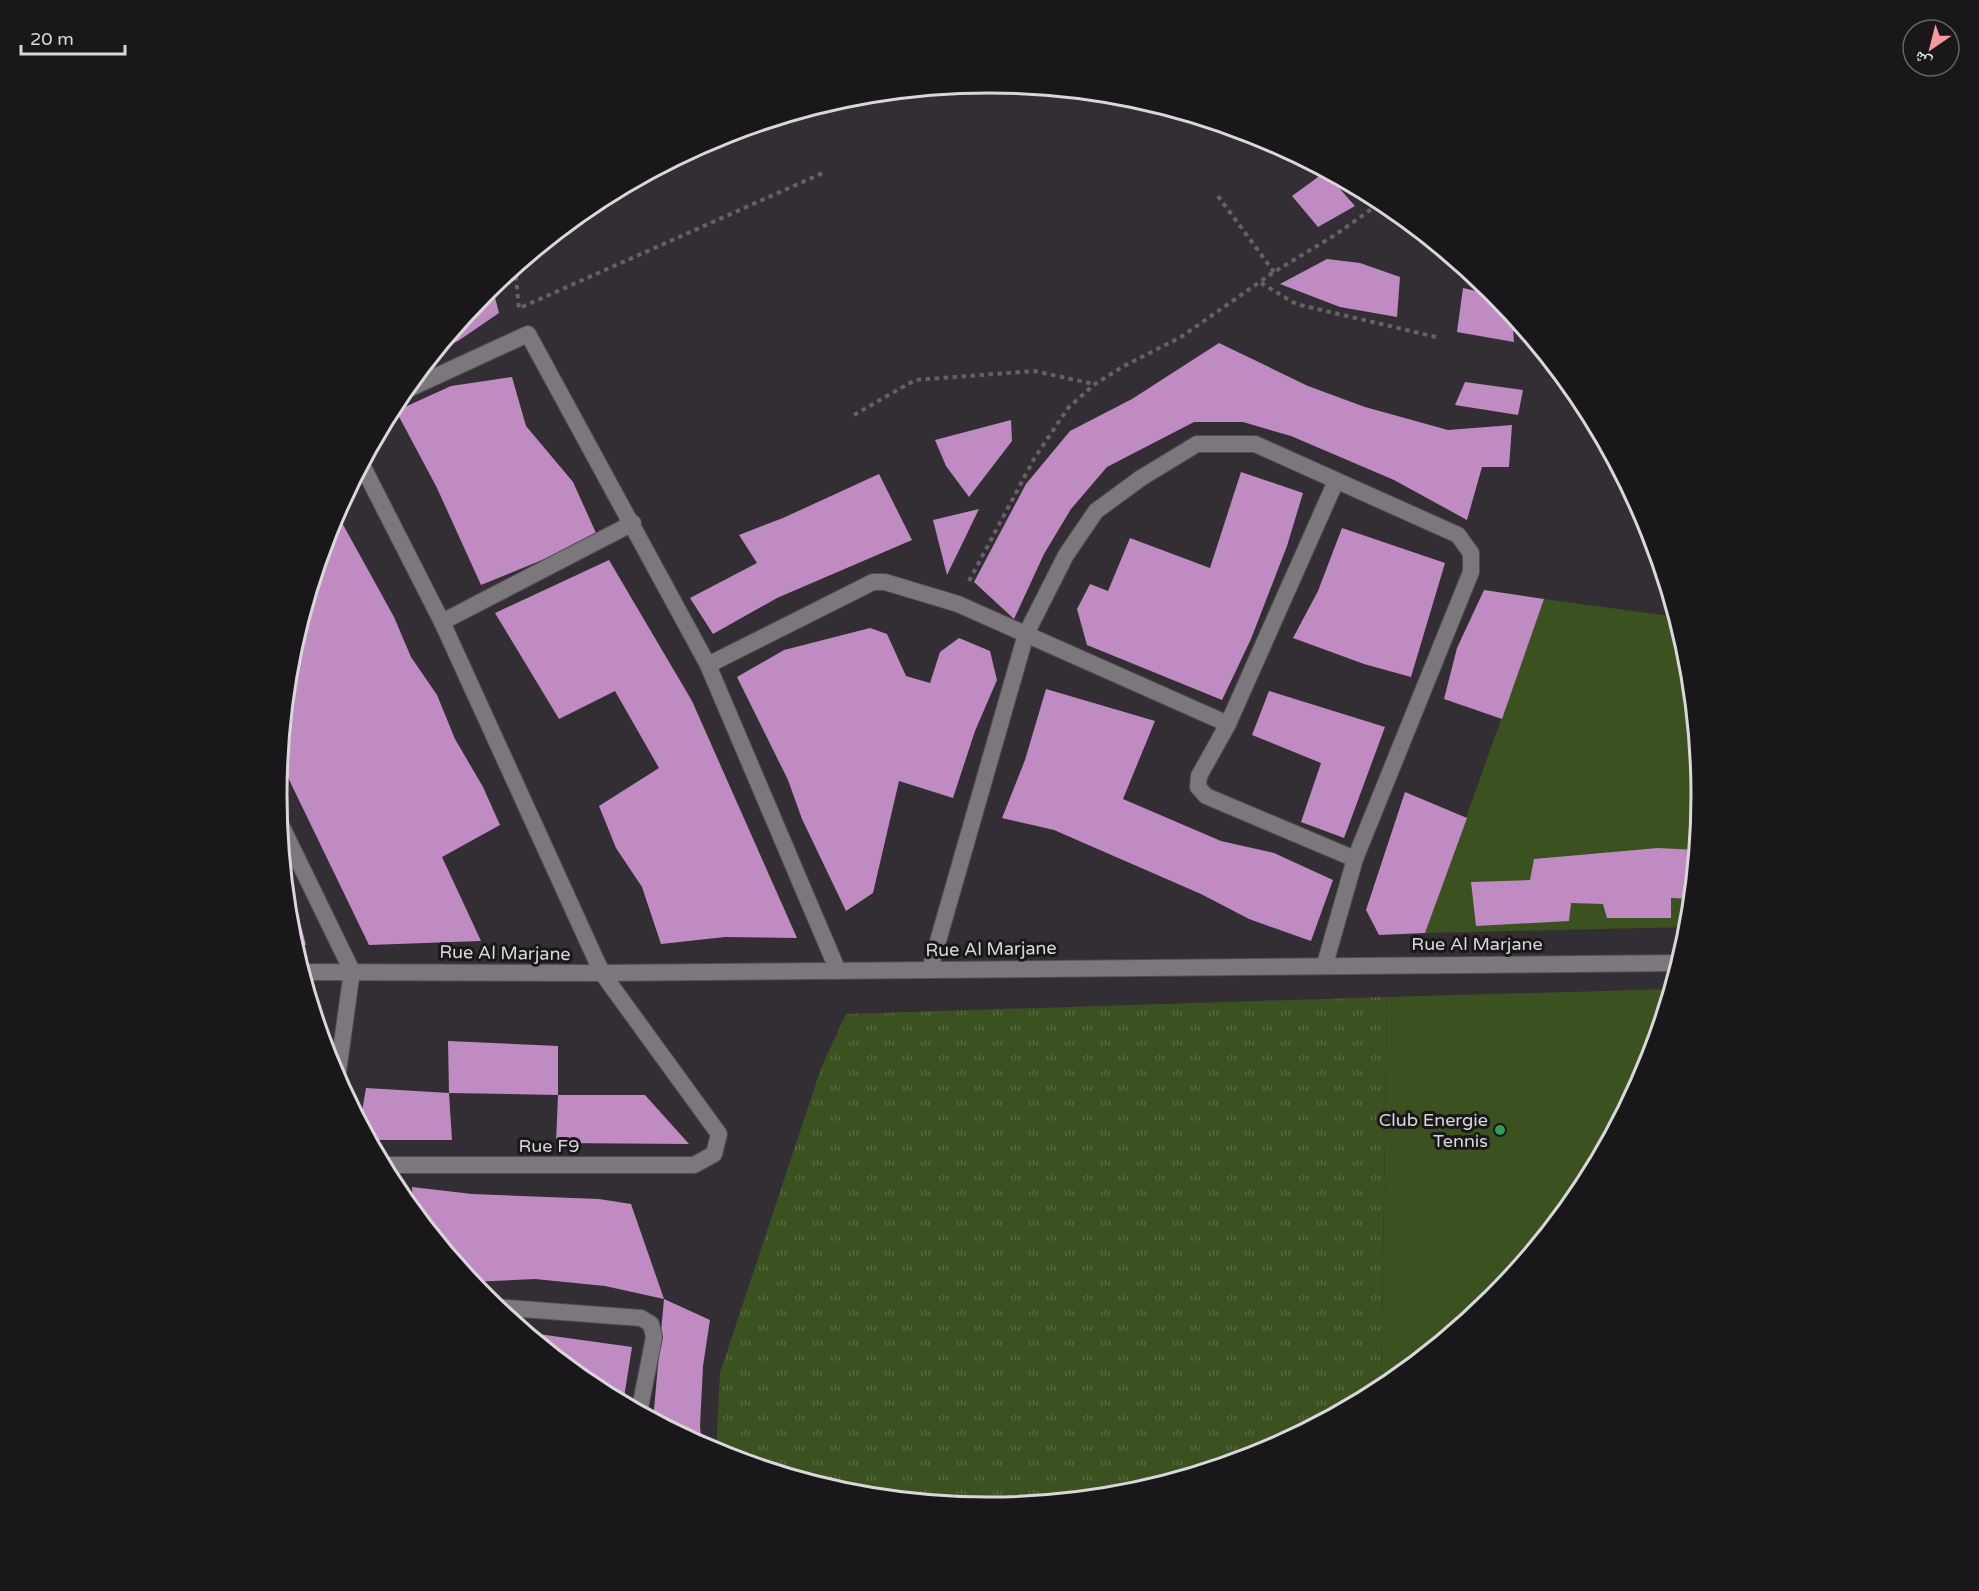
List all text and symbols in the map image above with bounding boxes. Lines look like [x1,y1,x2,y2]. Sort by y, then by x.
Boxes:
scale bar [21,18,124,56]
north arrow [1901,18,1961,78]
text: 20 m [30,28,74,50]
text: ش [1910,46,1936,73]
street label: Rue Al Marjane [1411,933,1543,955]
street label: Rue Al Marjane [925,937,1057,961]
street label: Rue Al Marjane [439,941,571,965]
place label: Club Energie Tennis [1379,1109,1488,1152]
marker: Club Energie Tennis [1493,1123,1507,1137]
street label: Rue F9 [519,1135,579,1157]

